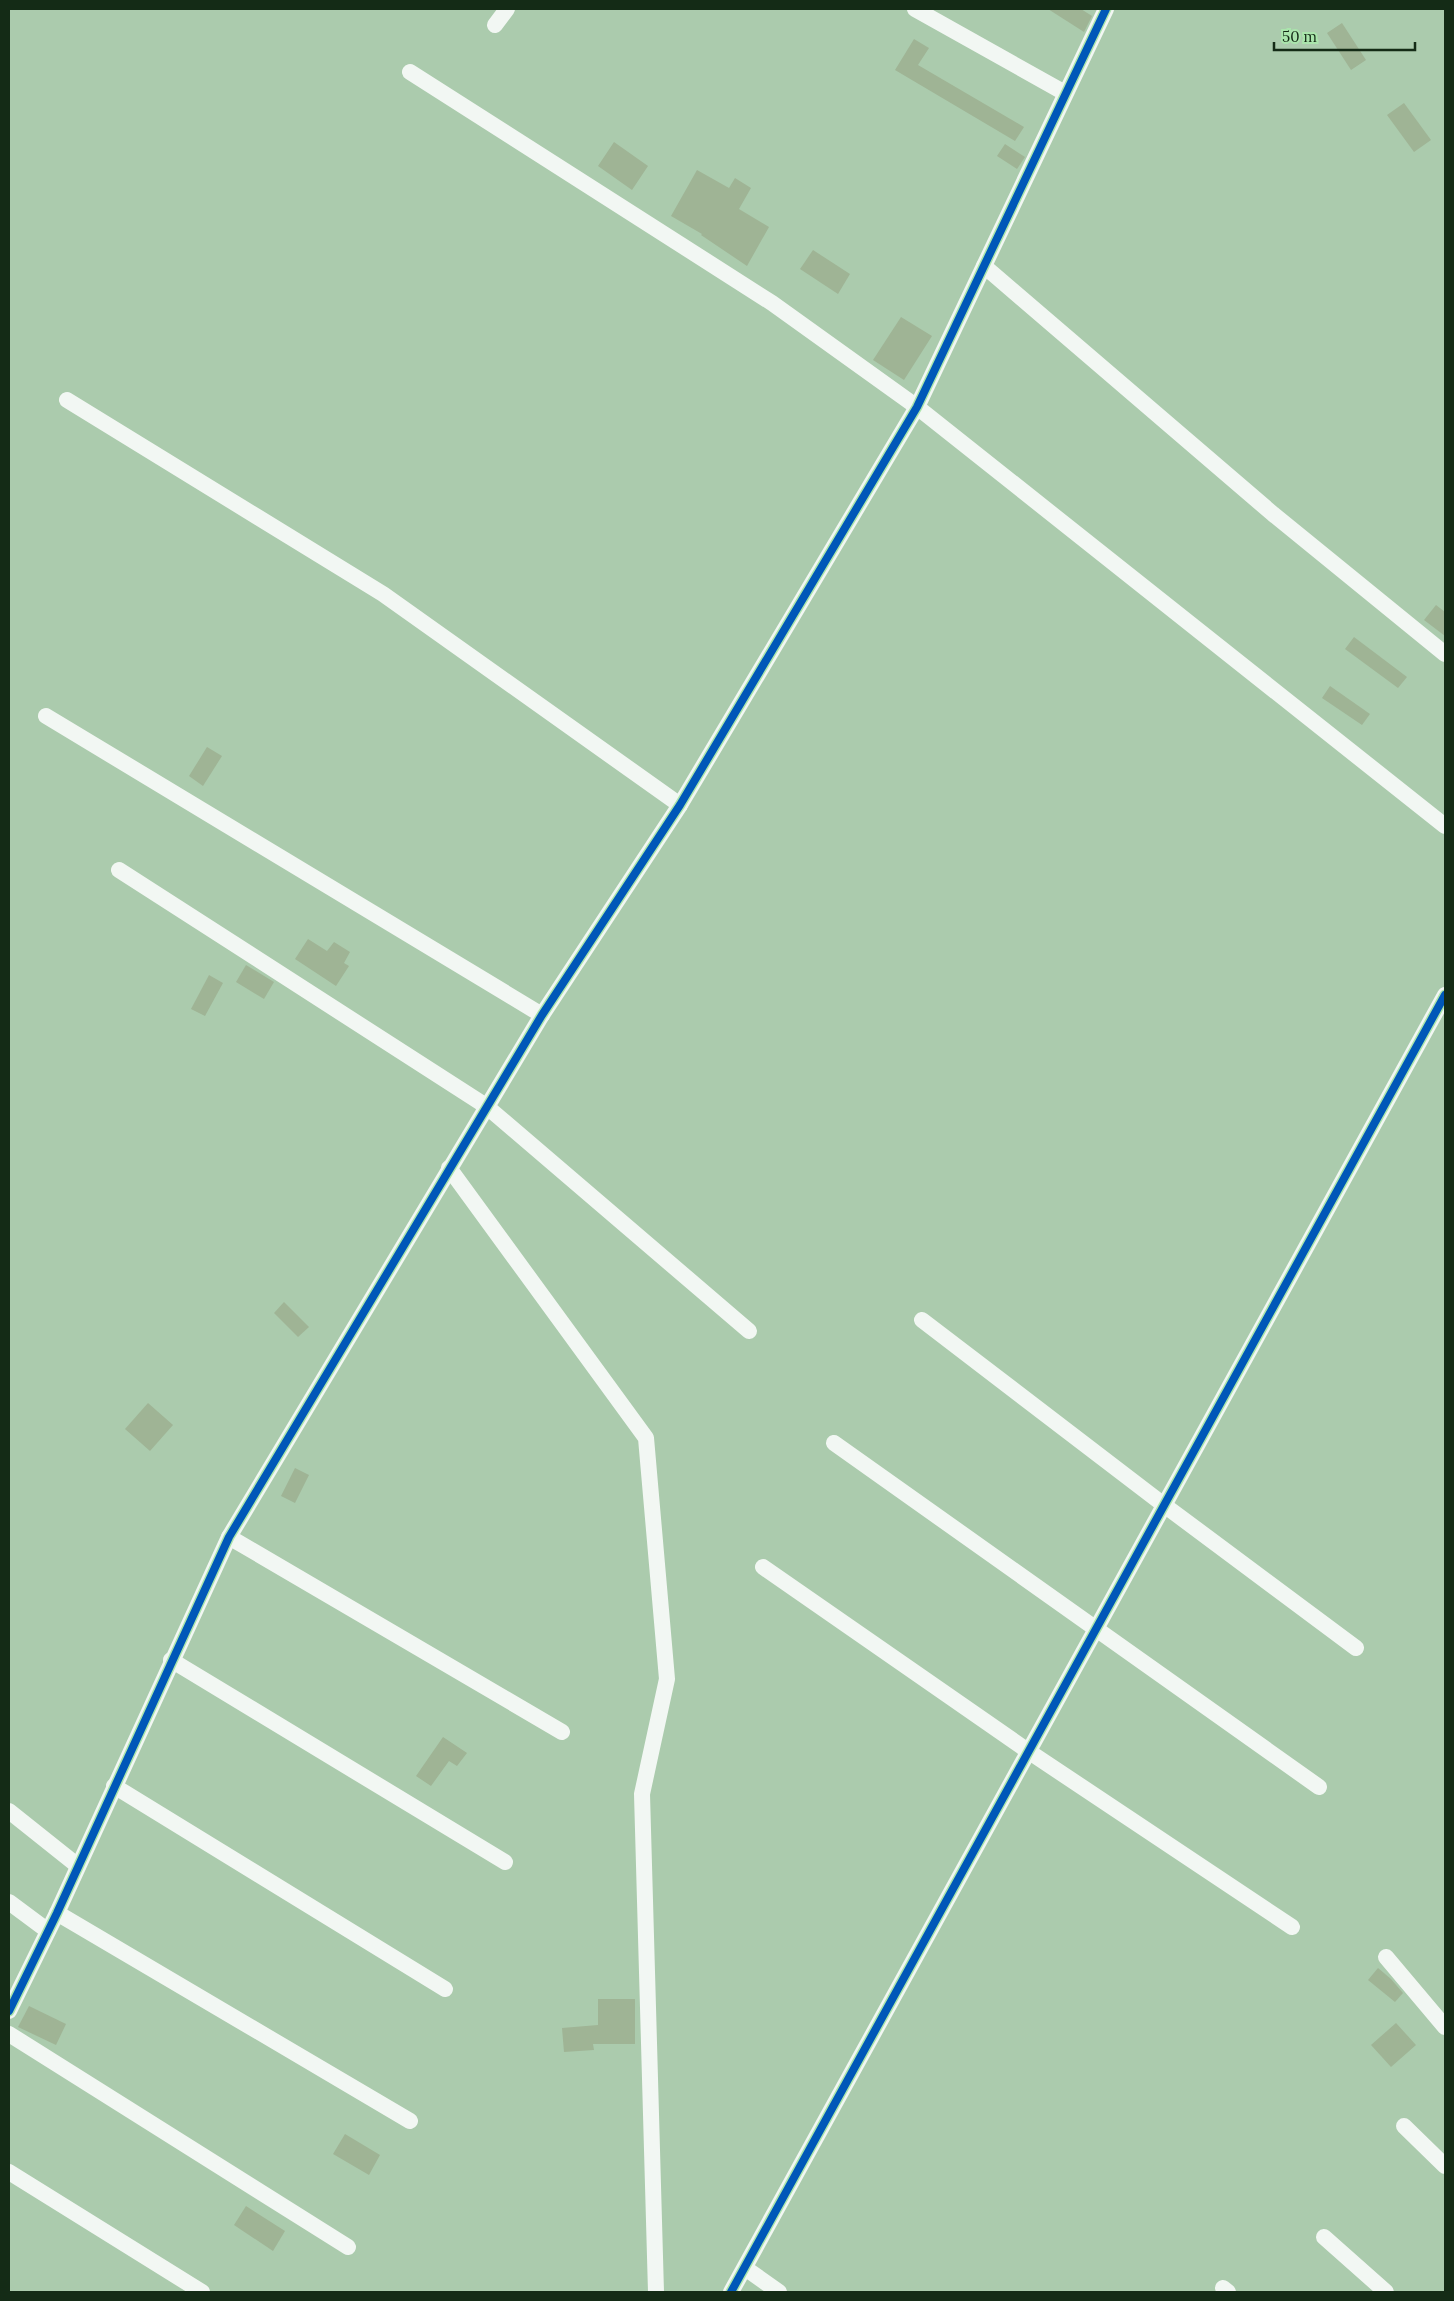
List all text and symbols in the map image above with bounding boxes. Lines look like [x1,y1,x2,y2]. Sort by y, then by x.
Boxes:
scale bar [1274,20,1415,52]
text: 50 m [1282,27,1317,46]

